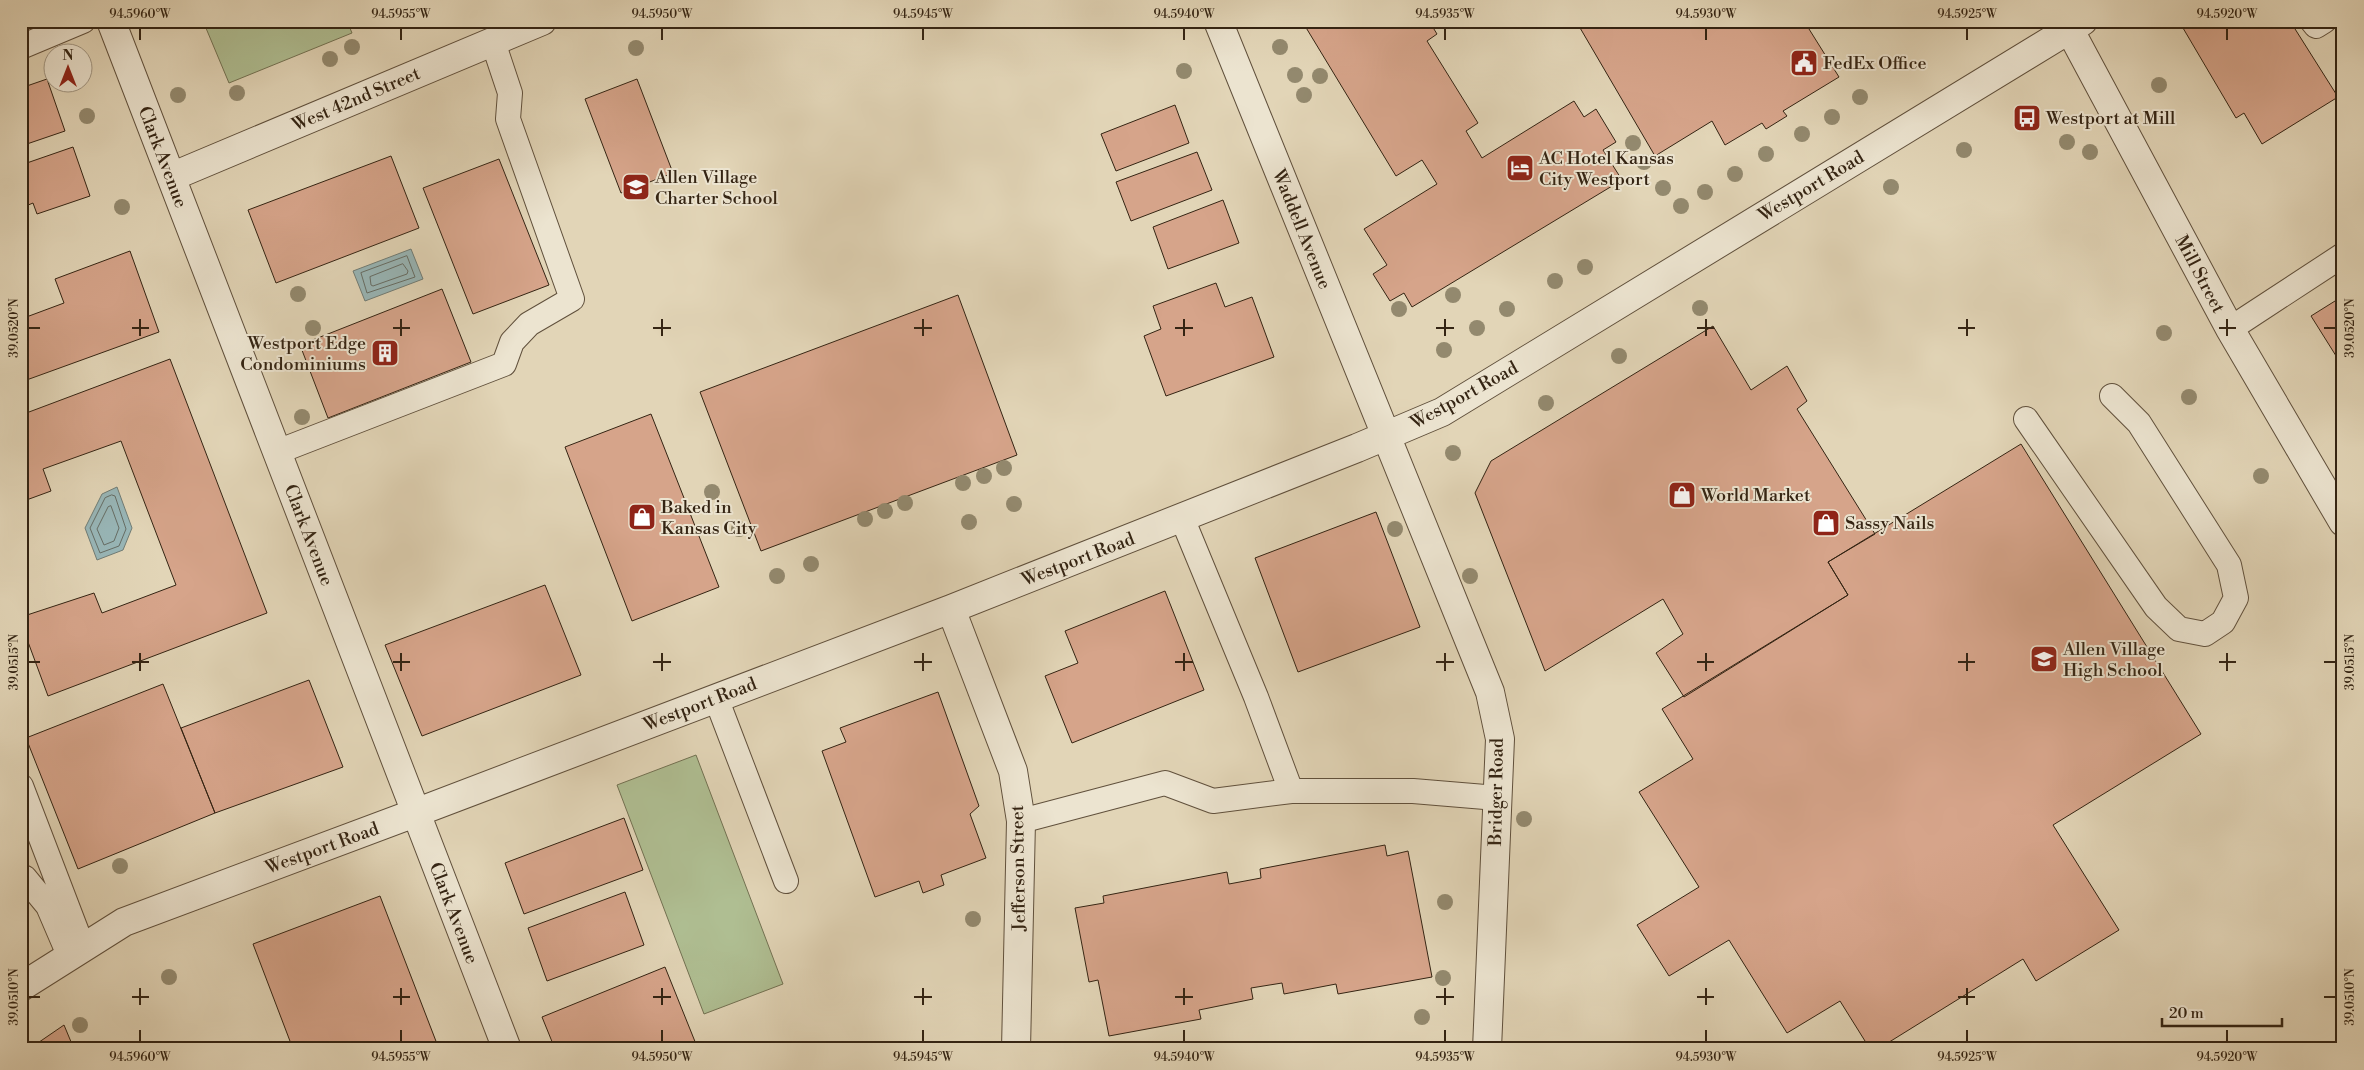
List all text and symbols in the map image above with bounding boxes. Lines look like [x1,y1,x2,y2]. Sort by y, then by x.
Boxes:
text: 94.5960°W [109,7,172,22]
text: 94.5955°W [371,7,432,22]
text: 94.5950°W [632,7,693,22]
text: 94.5945°W [893,7,954,22]
text: 94.5940°W [1153,7,1216,22]
text: 94.5935°W [1415,7,1476,22]
text: 94.5930°W [1676,7,1738,22]
text: 94.5925°W [1937,7,1998,22]
text: 94.5920°W [2197,7,2259,22]
north arrow [42,42,92,92]
text: N [62,47,74,65]
public building icon: FedEx Office [1789,48,1819,78]
place label: FedEx Office [1823,52,1927,75]
street label: West 42nd Street [288,62,424,137]
street label: Clark Avenue [133,103,192,211]
bus stop icon: Westport at Mill [2012,103,2042,133]
place label: Westport at Mill [2045,107,2176,130]
street label: Westport Road [1753,145,1869,228]
place label: AC Hotel Kansas City Westport [1538,147,1674,191]
hotel icon: AC Hotel Kansas City Westport [1505,153,1535,183]
street label: Waddell Avenue [1267,165,1336,293]
place label: Allen Village Charter School [654,166,779,210]
school or university icon: Allen Village Charter School [621,172,651,202]
street label: Mill Street [2169,231,2230,318]
text: 39.0520°N [7,298,22,358]
text: 39.0520°N [2343,298,2358,358]
place label: Westport Edge Condominiums [240,332,366,376]
building icon: Westport Edge Condominiums [370,338,400,368]
street label: Westport Road [1406,356,1523,435]
shop icon: World Market [1667,480,1697,510]
street label: Clark Avenue [279,481,338,589]
place label: World Market [1700,484,1811,507]
place label: Baked in Kansas City [660,496,757,540]
shop icon: Baked in Kansas City [627,502,657,532]
shop icon: Sassy Nails [1811,508,1841,538]
place label: Sassy Nails [1845,512,1935,535]
street label: Westport Road [1017,527,1139,592]
text: 39.0515°N [7,634,22,690]
text: 39.0515°N [2343,634,2358,690]
place label: Allen Village High School [2062,638,2165,682]
school or university icon: Allen Village High School [2029,644,2059,674]
street label: Westport Road [639,672,761,737]
street label: Bridger Road [1484,737,1509,847]
street label: Jefferson Street [1006,804,1031,932]
street label: Westport Road [261,817,383,880]
street label: Clark Avenue [424,859,483,967]
text: 39.0510°N [7,968,22,1026]
text: 39.0510°N [2343,968,2358,1026]
scale bar [2162,995,2282,1027]
text: 20 m [2169,1004,2204,1023]
text: 94.5960°W [109,1050,172,1065]
text: 94.5955°W [371,1050,432,1065]
text: 94.5950°W [632,1050,693,1065]
text: 94.5945°W [893,1050,954,1065]
text: 94.5940°W [1153,1050,1216,1065]
text: 94.5935°W [1415,1050,1476,1065]
text: 94.5930°W [1676,1050,1738,1065]
text: 94.5925°W [1937,1050,1998,1065]
text: 94.5920°W [2197,1050,2259,1065]

